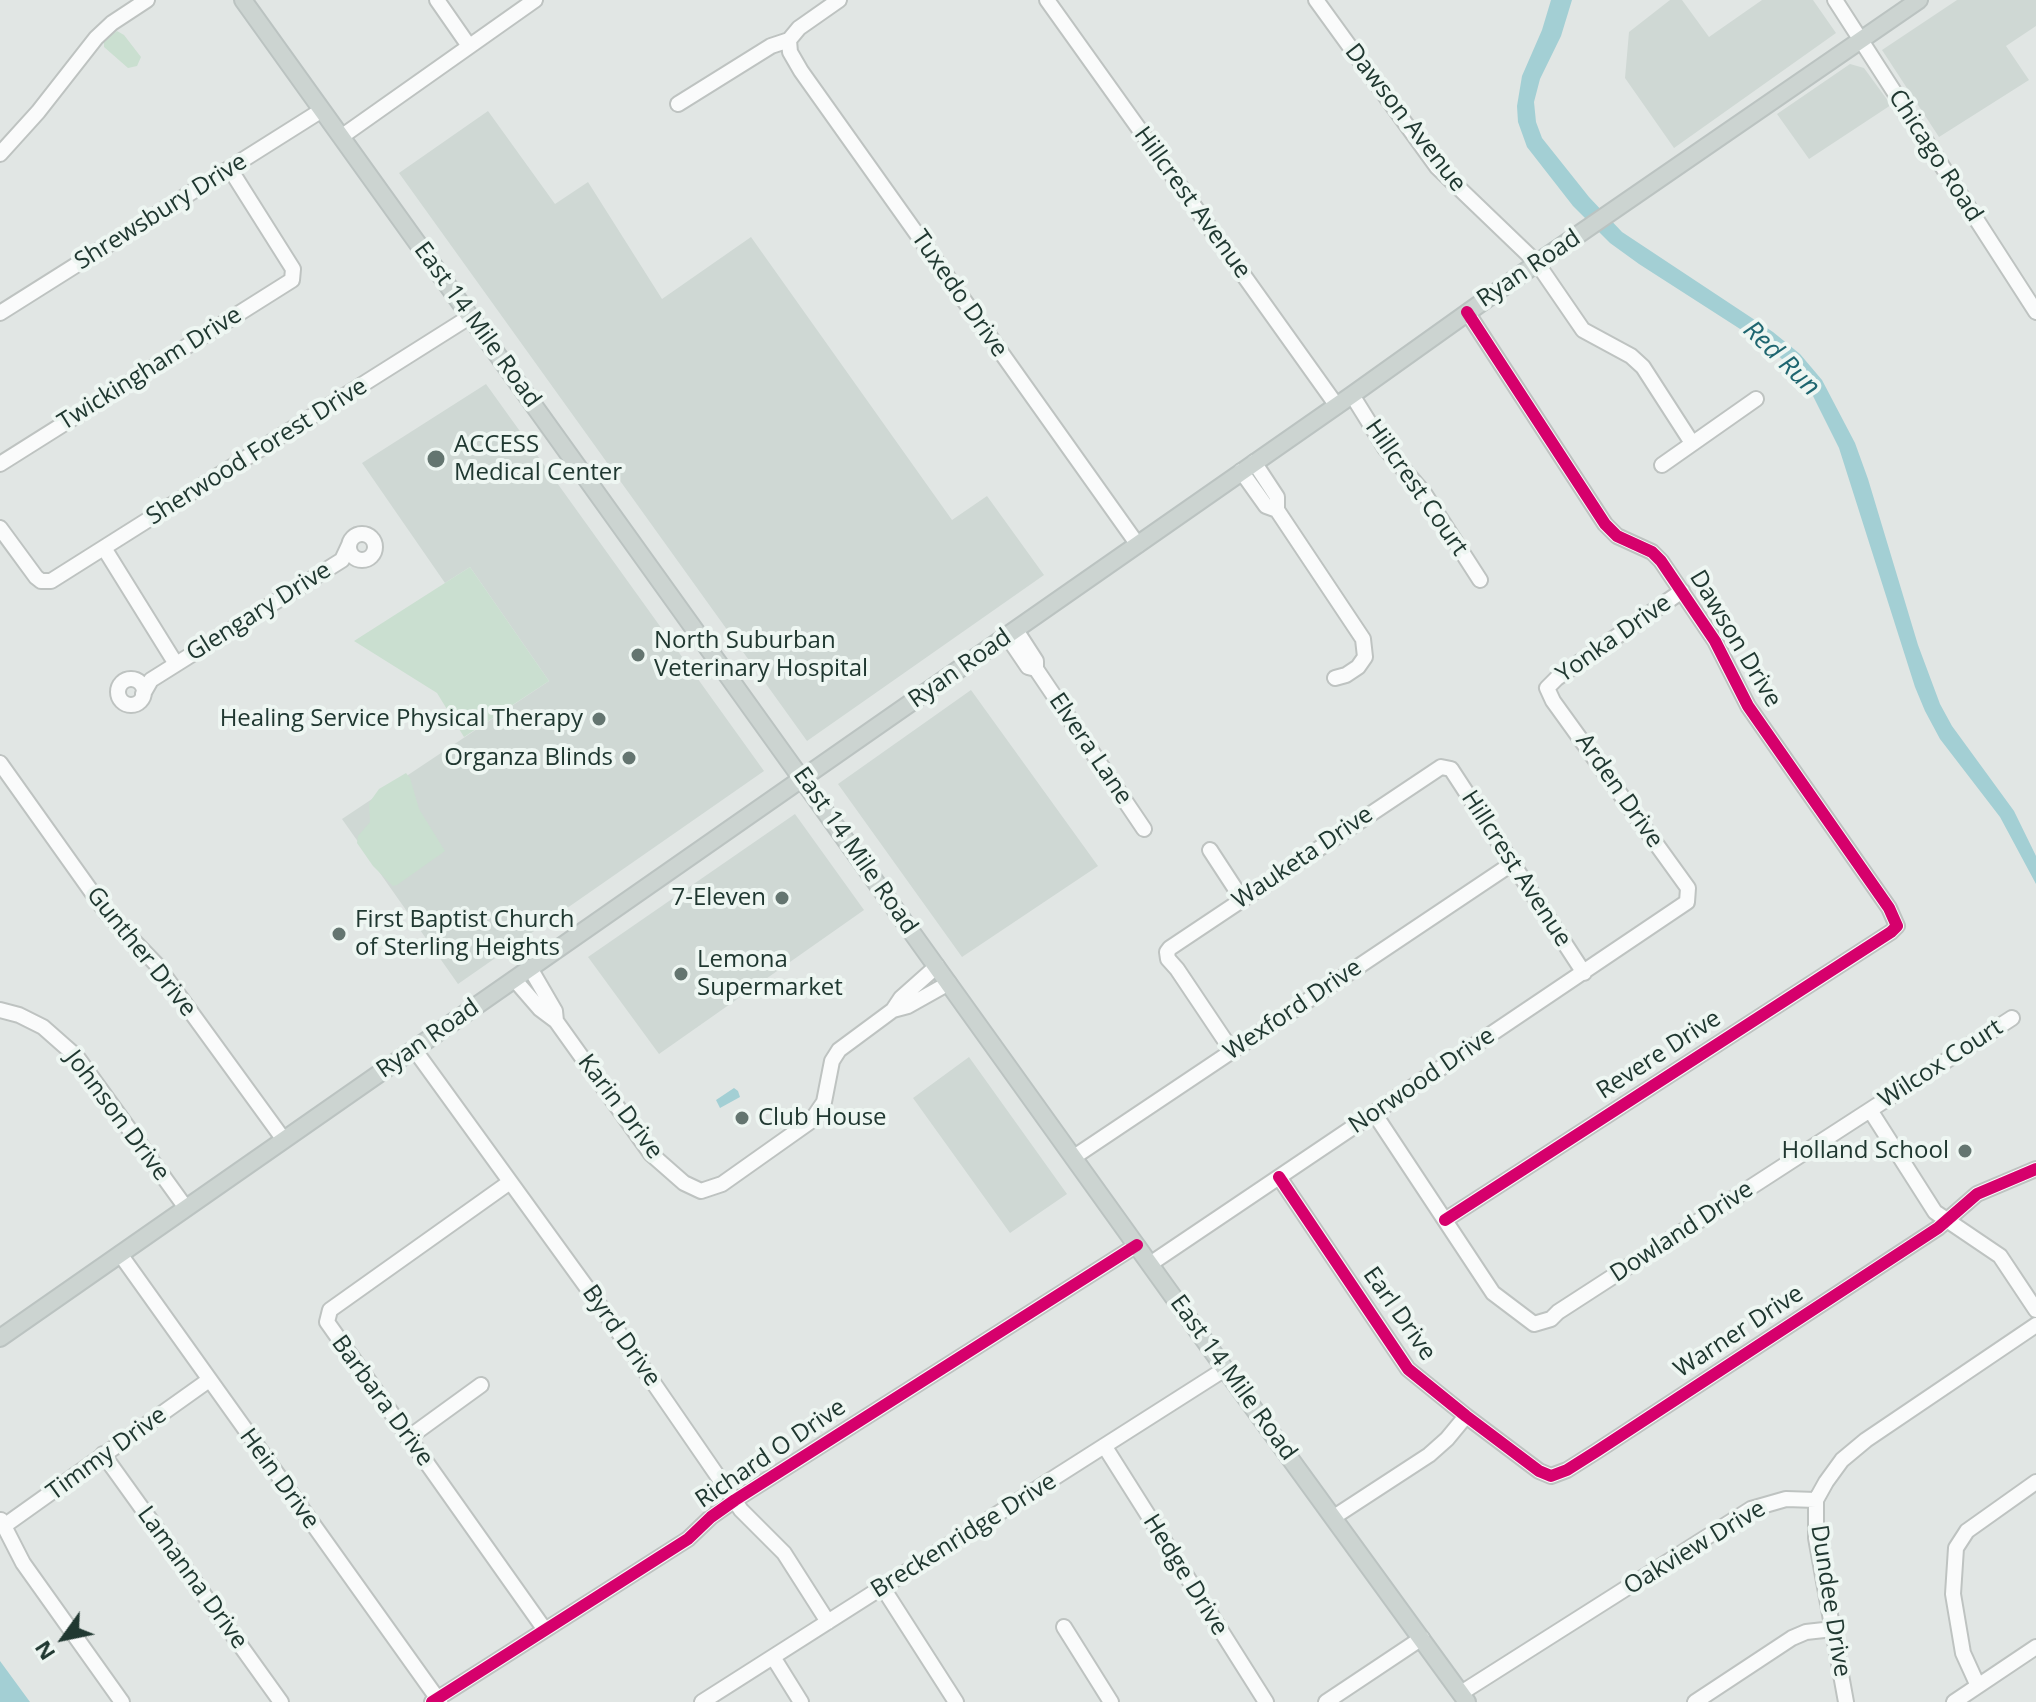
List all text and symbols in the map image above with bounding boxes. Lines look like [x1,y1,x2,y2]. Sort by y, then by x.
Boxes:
street label: Dawson Avenue [1338,38,1472,198]
street label: Chicago Road [1882,85,1988,227]
street label: Hillcrest Avenue [1127,122,1257,284]
street label: Shrewsbury Drive [70,147,252,277]
street label: Ryan Road [1472,224,1586,314]
street label: Tuxedo Drive [905,225,1013,363]
street label: East 14 Mile Road [407,237,547,413]
street label: Twickingham Drive [53,301,247,437]
water label: Red Run [1736,315,1826,403]
street label: Sherwood Forest Drive [141,372,373,532]
street label: Hillcrest Court [1358,414,1474,562]
place label: ACCESS Medical Center [454,431,622,487]
marker: ACCESS Medical Center [425,448,447,470]
street label: Glengary Drive [181,556,337,668]
street label: Dawson Drive [1683,565,1787,713]
street label: Yonka Drive [1551,589,1677,689]
street label: Ryan Road [903,623,1017,715]
place label: North Suburban Veterinary Hospital [654,627,868,683]
marker: North Suburban Veterinary Hospital [629,646,647,664]
street label: Elvera Lane [1042,688,1138,810]
place label: Healing Service Physical Therapy [220,705,583,733]
marker: Healing Service Physical Therapy [590,710,608,728]
street label: Arden Drive [1569,728,1669,854]
place label: Organza Blinds [444,744,613,772]
marker: Organza Blinds [620,749,638,767]
street label: East 14 Mile Road [787,762,923,940]
street label: Hillcrest Avenue [1455,785,1577,953]
street label: Wauketa Drive [1227,800,1379,916]
street label: Gunther Drive [80,881,202,1023]
place label: 7-Eleven [672,884,766,912]
marker: 7-Eleven [773,889,791,907]
place label: First Baptist Church of Sterling Heights [355,906,574,962]
marker: First Baptist Church of Sterling Heights [330,925,348,943]
place label: Lemona Supermarket [697,946,843,1002]
street label: Wexford Drive [1219,953,1367,1067]
marker: Lemona Supermarket [672,965,690,983]
street label: Ryan Road [371,993,485,1085]
street label: Revere Drive [1592,1004,1726,1106]
street label: Wilcox Court [1874,1013,2008,1115]
street label: Norwood Drive [1344,1022,1500,1140]
street label: Johnson Drive [59,1045,175,1187]
street label: Karin Drive [571,1049,669,1165]
place label: Club House [758,1104,887,1132]
marker: Club House [733,1109,751,1127]
place label: Holland School [1781,1137,1949,1165]
marker: Holland School [1956,1142,1974,1160]
street label: Dowland Drive [1605,1175,1759,1289]
street label: Earl Drive [1356,1262,1442,1366]
street label: Byrd Drive [576,1280,666,1392]
street label: Warner Drive [1669,1280,1809,1384]
street label: East 14 Mile Road [1163,1290,1303,1466]
street label: Barbara Drive [325,1330,439,1472]
street label: Richard O Drive [690,1393,852,1515]
street label: Timmy Drive [42,1401,172,1507]
street label: Hein Drive [233,1423,325,1535]
street label: Breckenridge Drive [866,1467,1062,1605]
street label: Oakview Drive [1619,1495,1771,1601]
street label: Lamanna Drive [131,1501,253,1655]
street label: Hedge Drive [1136,1509,1234,1641]
street label: Dundee Drive [1804,1523,1856,1679]
north arrow [24,1598,104,1678]
text: N [26,1635,61,1667]

